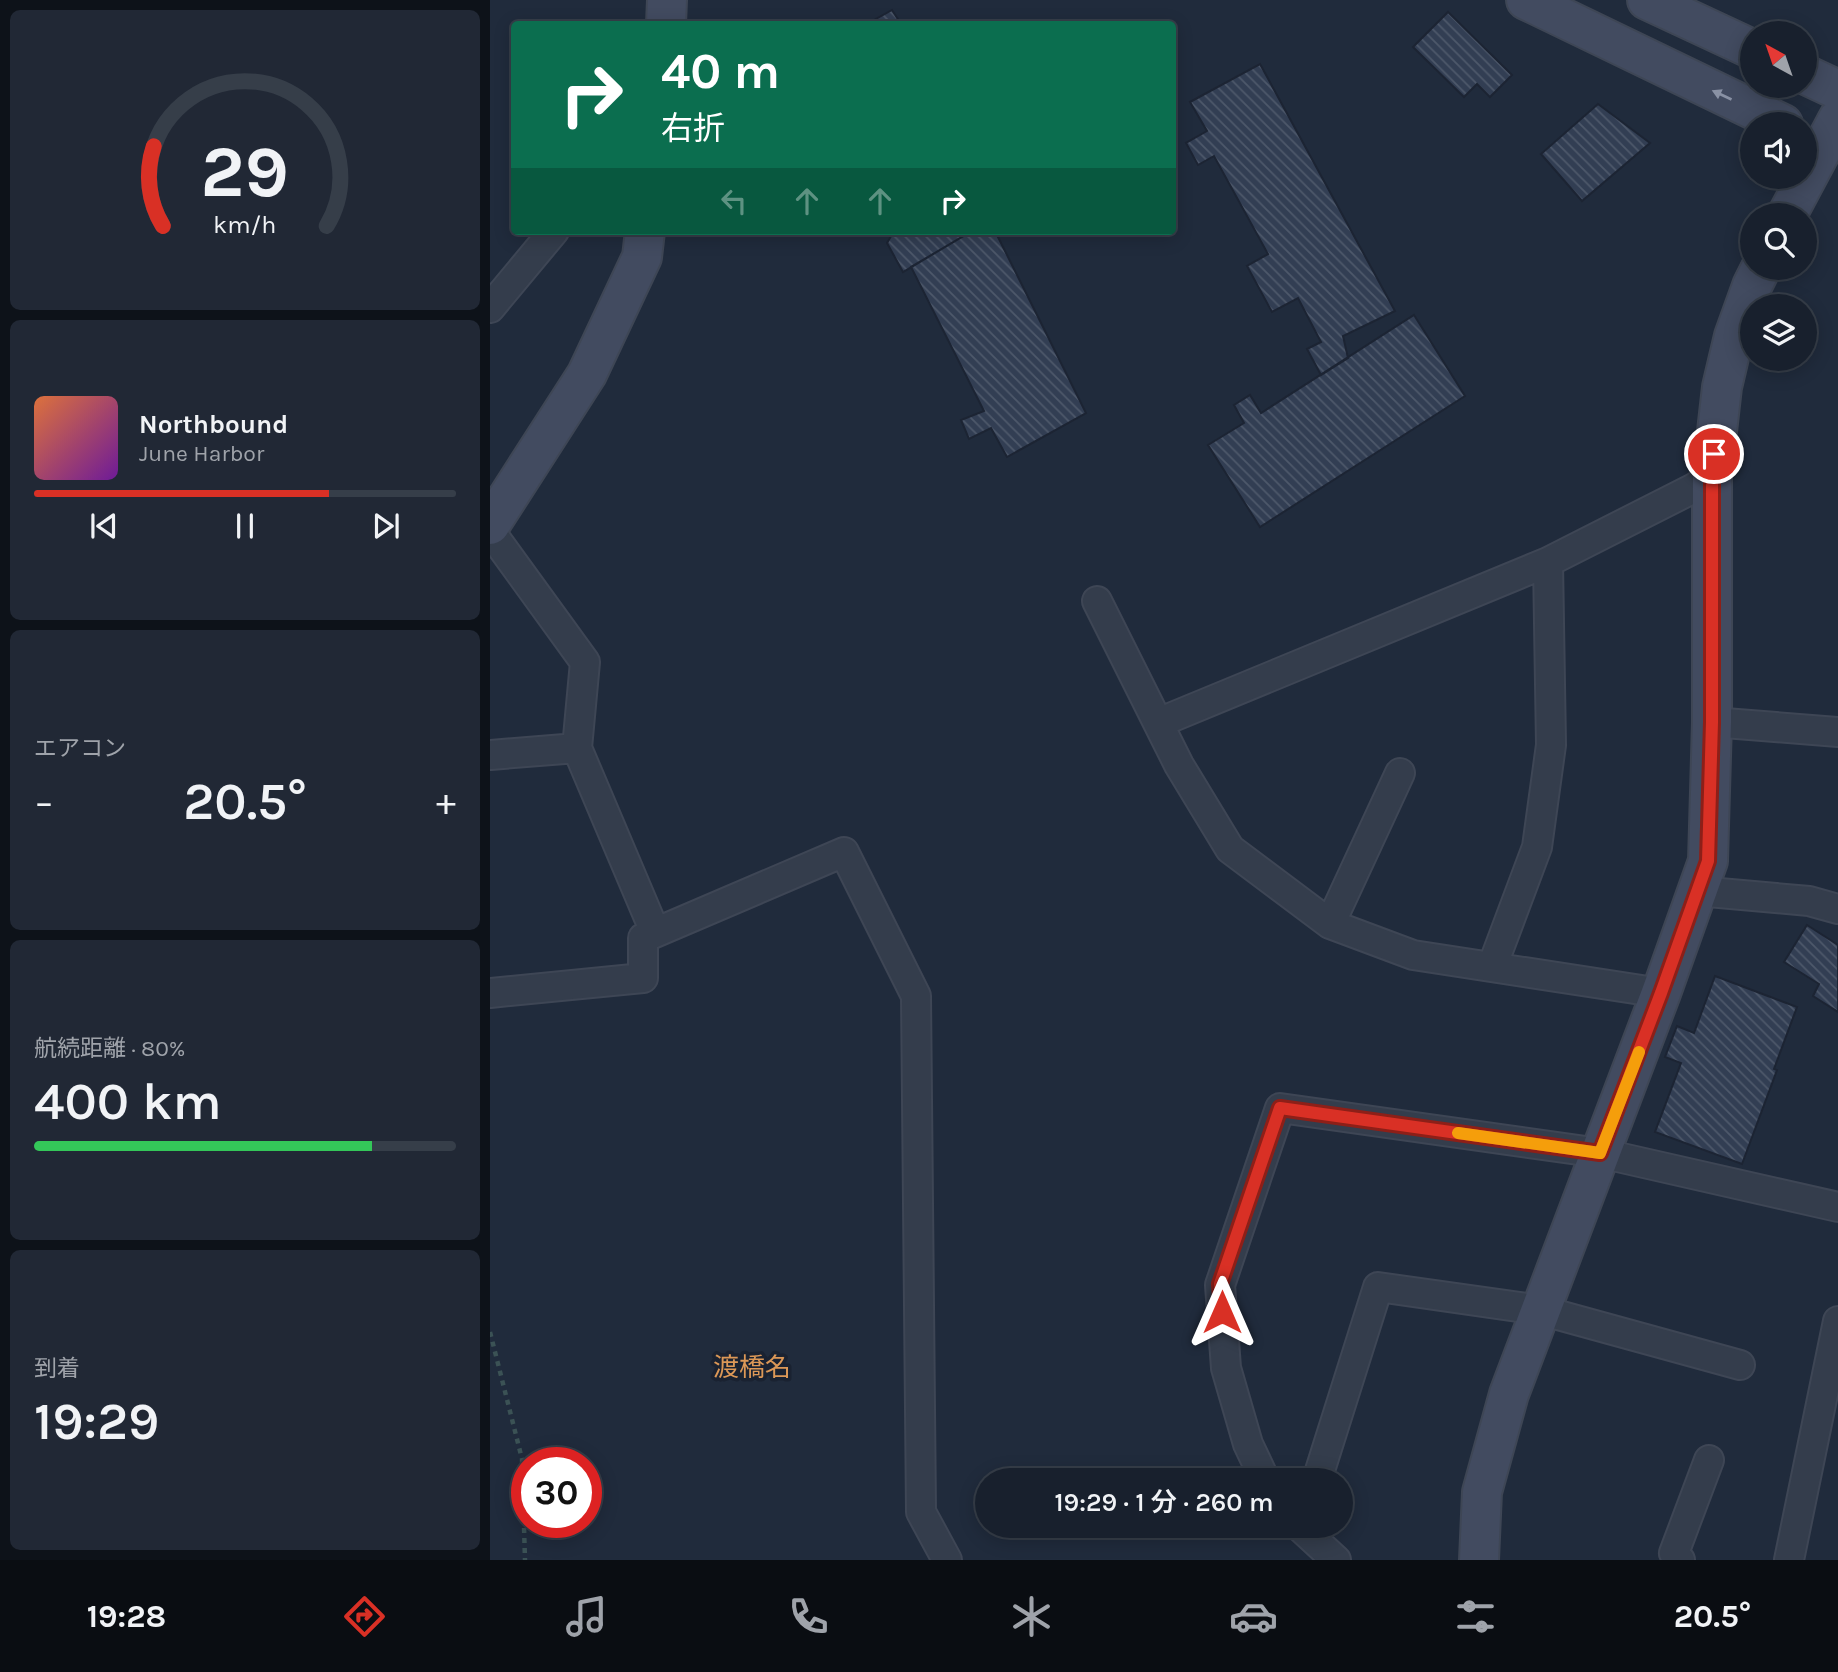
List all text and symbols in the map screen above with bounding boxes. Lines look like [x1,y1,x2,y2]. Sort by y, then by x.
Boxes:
north arrow [1740,21,1816,98]
map controls [1740,21,1817,371]
text: 40 m [661,43,780,100]
icon: right [546,49,637,140]
one-way arrow [1712,89,1732,101]
text: 右折 [661,110,725,147]
button: sound [1740,112,1817,189]
text: 29 [201,129,289,214]
icon: left [715,182,753,220]
icon: ahead [788,182,826,220]
icon: ahead [861,182,899,220]
icon: right [934,182,972,220]
button: search [1740,203,1817,280]
text: km/h [213,210,277,239]
button: layers [1740,294,1817,371]
text: Northbound [139,409,288,440]
pin [1684,424,1744,484]
icon: arrive [1695,435,1733,473]
text: June Harbor [139,440,264,467]
icon: previous [85,507,123,545]
icon: pause [226,507,264,545]
icon: next [367,507,405,545]
text: エアコン [34,735,126,762]
text: 20.5° [183,771,307,832]
text: − [34,780,54,825]
text: + [436,780,456,825]
text: 航続距離 · 80% [34,1035,186,1062]
text: 400 km [34,1071,222,1132]
position arrow [1185,1275,1259,1349]
district label: 渡橋名 [713,1352,791,1383]
text: 到着 [34,1355,80,1382]
text: 19:29 [34,1391,159,1452]
speed limit sign: 30 [511,1447,602,1538]
text: 19:29 · 1 分 · 260 m [1054,1487,1274,1518]
icon: directions [340,1592,389,1641]
icon: music [562,1592,611,1641]
icon: phone [784,1592,833,1641]
icon: climate [1007,1592,1056,1641]
icon: car [1229,1592,1278,1641]
icon: filters [1451,1592,1500,1641]
text: 19:28 [87,1598,166,1635]
text: 20.5° [1674,1598,1751,1635]

